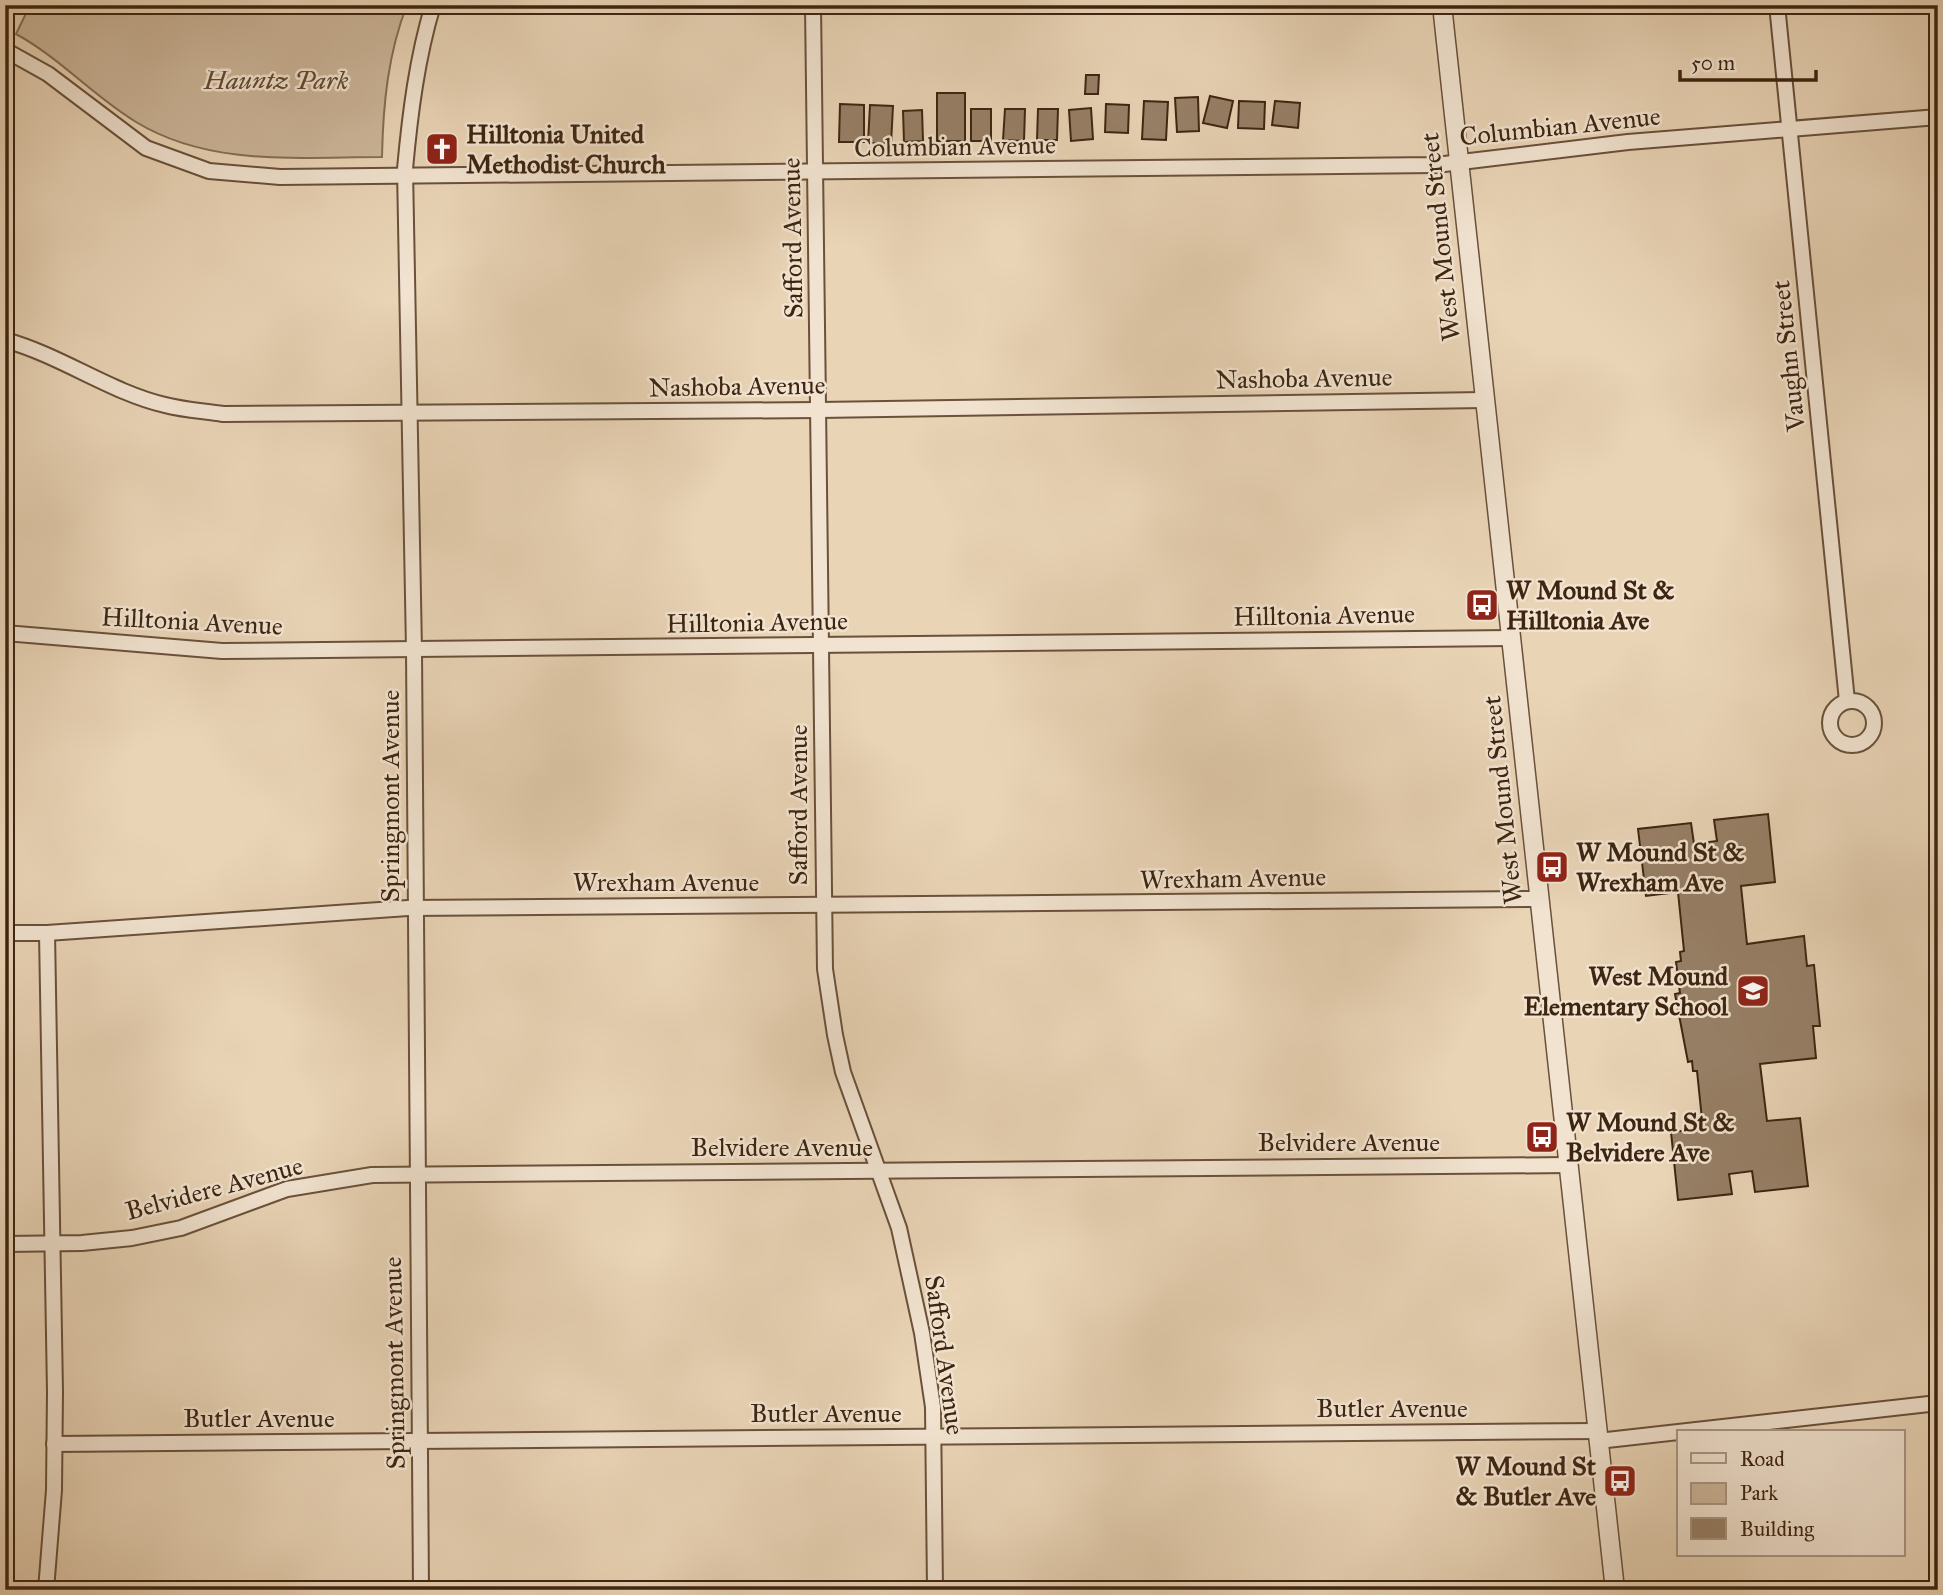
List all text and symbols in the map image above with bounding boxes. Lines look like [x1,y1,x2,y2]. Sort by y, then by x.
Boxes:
scale bar [1680,38,1817,82]
text: 50 m [1691,50,1736,76]
park label: Hauntz Park [203,64,349,96]
street label: Columbian Avenue [1458,100,1662,152]
place label: Hilltonia United Methodist Church [466,118,666,180]
street label: Columbian Avenue [854,128,1056,164]
church icon: Hilltonia United Methodist Church [423,130,461,168]
street label: West Mound Street [1413,131,1467,343]
street label: Safford Avenue [775,157,809,319]
street label: Vaughn Street [1764,279,1812,434]
street label: Nashoba Avenue [1215,360,1393,396]
street label: Nashoba Avenue [648,368,826,404]
place label: W Mound St & Hilltonia Ave [1506,574,1674,636]
bus stop icon: W Mound St & Hilltonia Ave [1463,586,1501,624]
street label: Hilltonia Avenue [1233,597,1415,633]
street label: Hilltonia Avenue [100,600,284,642]
street label: Hilltonia Avenue [666,604,848,640]
street label: Springmont Avenue [374,689,406,902]
street label: West Mound Street [1475,694,1529,906]
street label: Safford Avenue [782,724,814,886]
place label: W Mound St & Wrexham Ave [1576,836,1744,898]
bus stop icon: W Mound St & Wrexham Ave [1533,848,1571,886]
street label: Wrexham Avenue [1140,860,1327,896]
street label: Wrexham Avenue [573,866,759,898]
place label: West Mound Elementary School [1524,960,1729,1022]
school or university icon: West Mound Elementary School [1734,972,1772,1010]
place label: W Mound St & Belvidere Ave [1566,1106,1734,1168]
bus stop icon: W Mound St & Belvidere Ave [1523,1118,1561,1156]
street label: Belvidere Avenue [1258,1126,1440,1158]
street label: Belvidere Avenue [691,1131,873,1163]
street label: Belvidere Avenue [122,1149,306,1227]
street label: Springmont Avenue [376,1256,412,1470]
street label: Safford Avenue [918,1273,972,1437]
street label: Butler Avenue [1316,1392,1468,1424]
street label: Butler Avenue [750,1397,902,1429]
street label: Butler Avenue [183,1402,335,1434]
legend [1677,1430,1904,1556]
text: Road [1740,1446,1785,1472]
place label: W Mound St & Butler Ave [1455,1450,1597,1512]
bus stop icon: W Mound St & Butler Ave [1601,1462,1639,1500]
text: Park [1740,1480,1778,1506]
text: Building [1740,1516,1814,1542]

